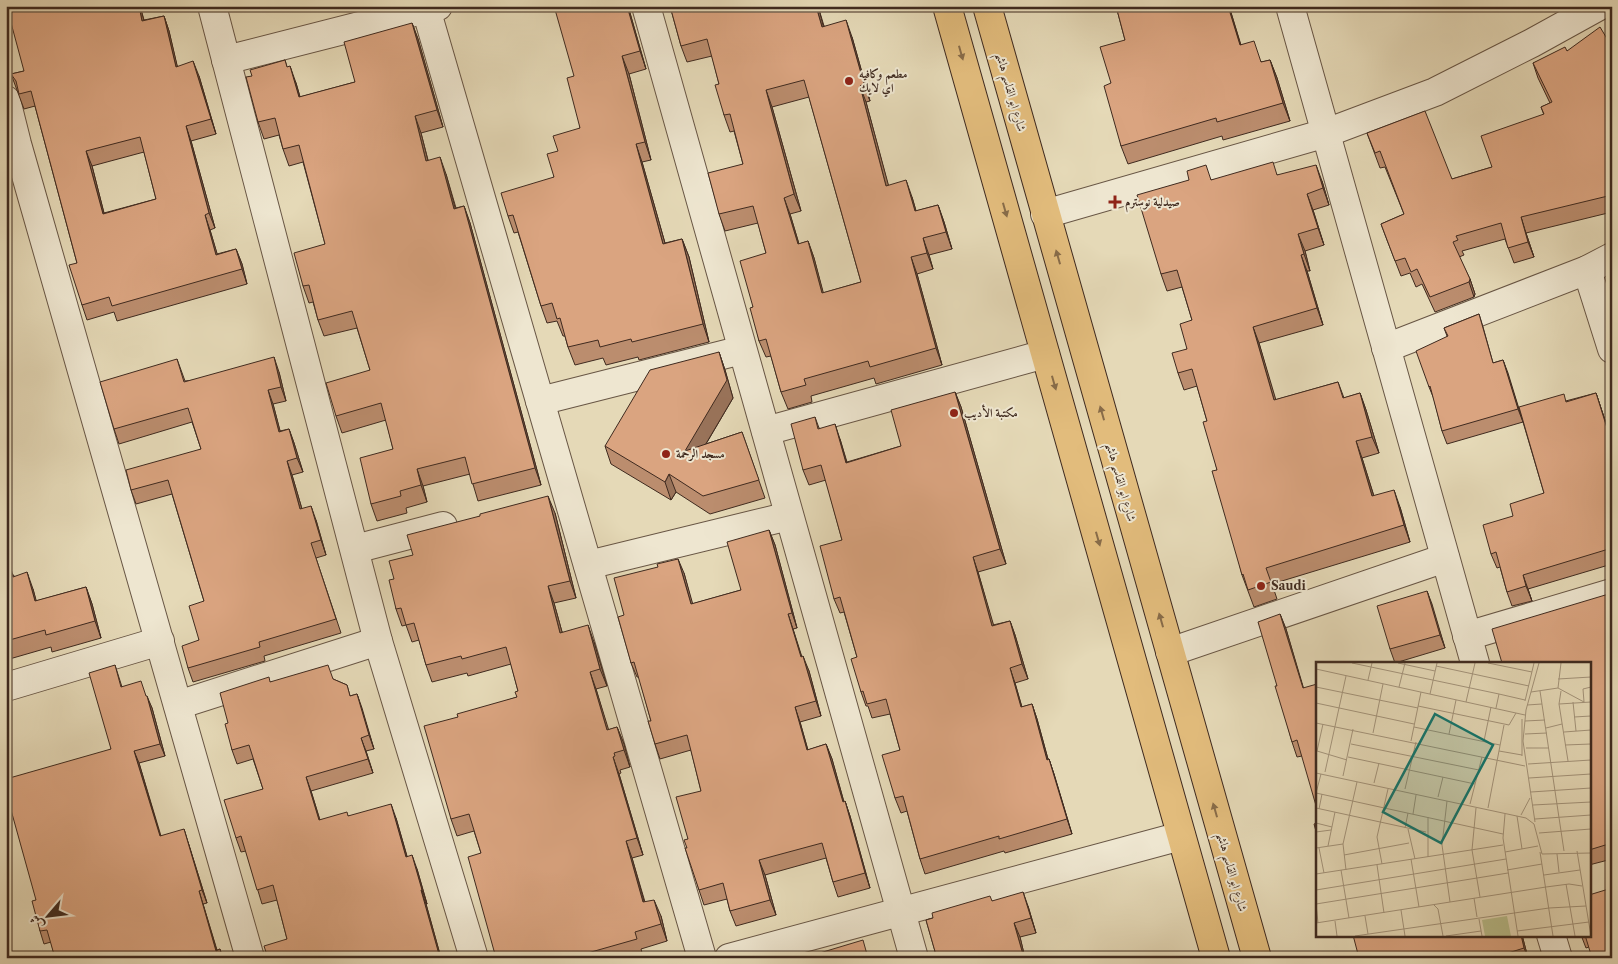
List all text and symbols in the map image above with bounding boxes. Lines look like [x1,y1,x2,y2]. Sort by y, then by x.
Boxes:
one-way arrow [957,46,965,61]
street label: شارع ابو القاسم هاشم [988,51,1030,135]
place label: مطعم وكافيه اي لايك [859,66,908,98]
marker: مطعم وكافيه اي لايك [843,75,855,87]
place label: صيدلية نوسترم [1125,194,1180,213]
marker: صيدلية نوسترم [1109,196,1121,208]
one-way arrow [1001,202,1009,217]
one-way arrow [1053,249,1061,264]
one-way arrow [1050,375,1058,390]
place label: مكتبة الأديب [964,404,1018,421]
one-way arrow [1097,406,1105,421]
marker: مكتبة الأديب [948,407,960,419]
street label: شارع ابو القاسم هاشم [1098,441,1140,525]
place label: مسجد الرحمة [676,446,725,461]
marker: مسجد الرحمة [660,448,672,460]
one-way arrow [1094,532,1102,547]
place label: Saudi [1271,578,1307,593]
marker: Saudi [1255,580,1267,592]
one-way arrow [1156,612,1164,627]
inset map [1316,662,1590,936]
one-way arrow [1210,802,1218,817]
street label: شارع ابو القاسم هاشم [1209,831,1251,915]
north arrow [22,892,72,942]
text: ش [25,912,48,932]

